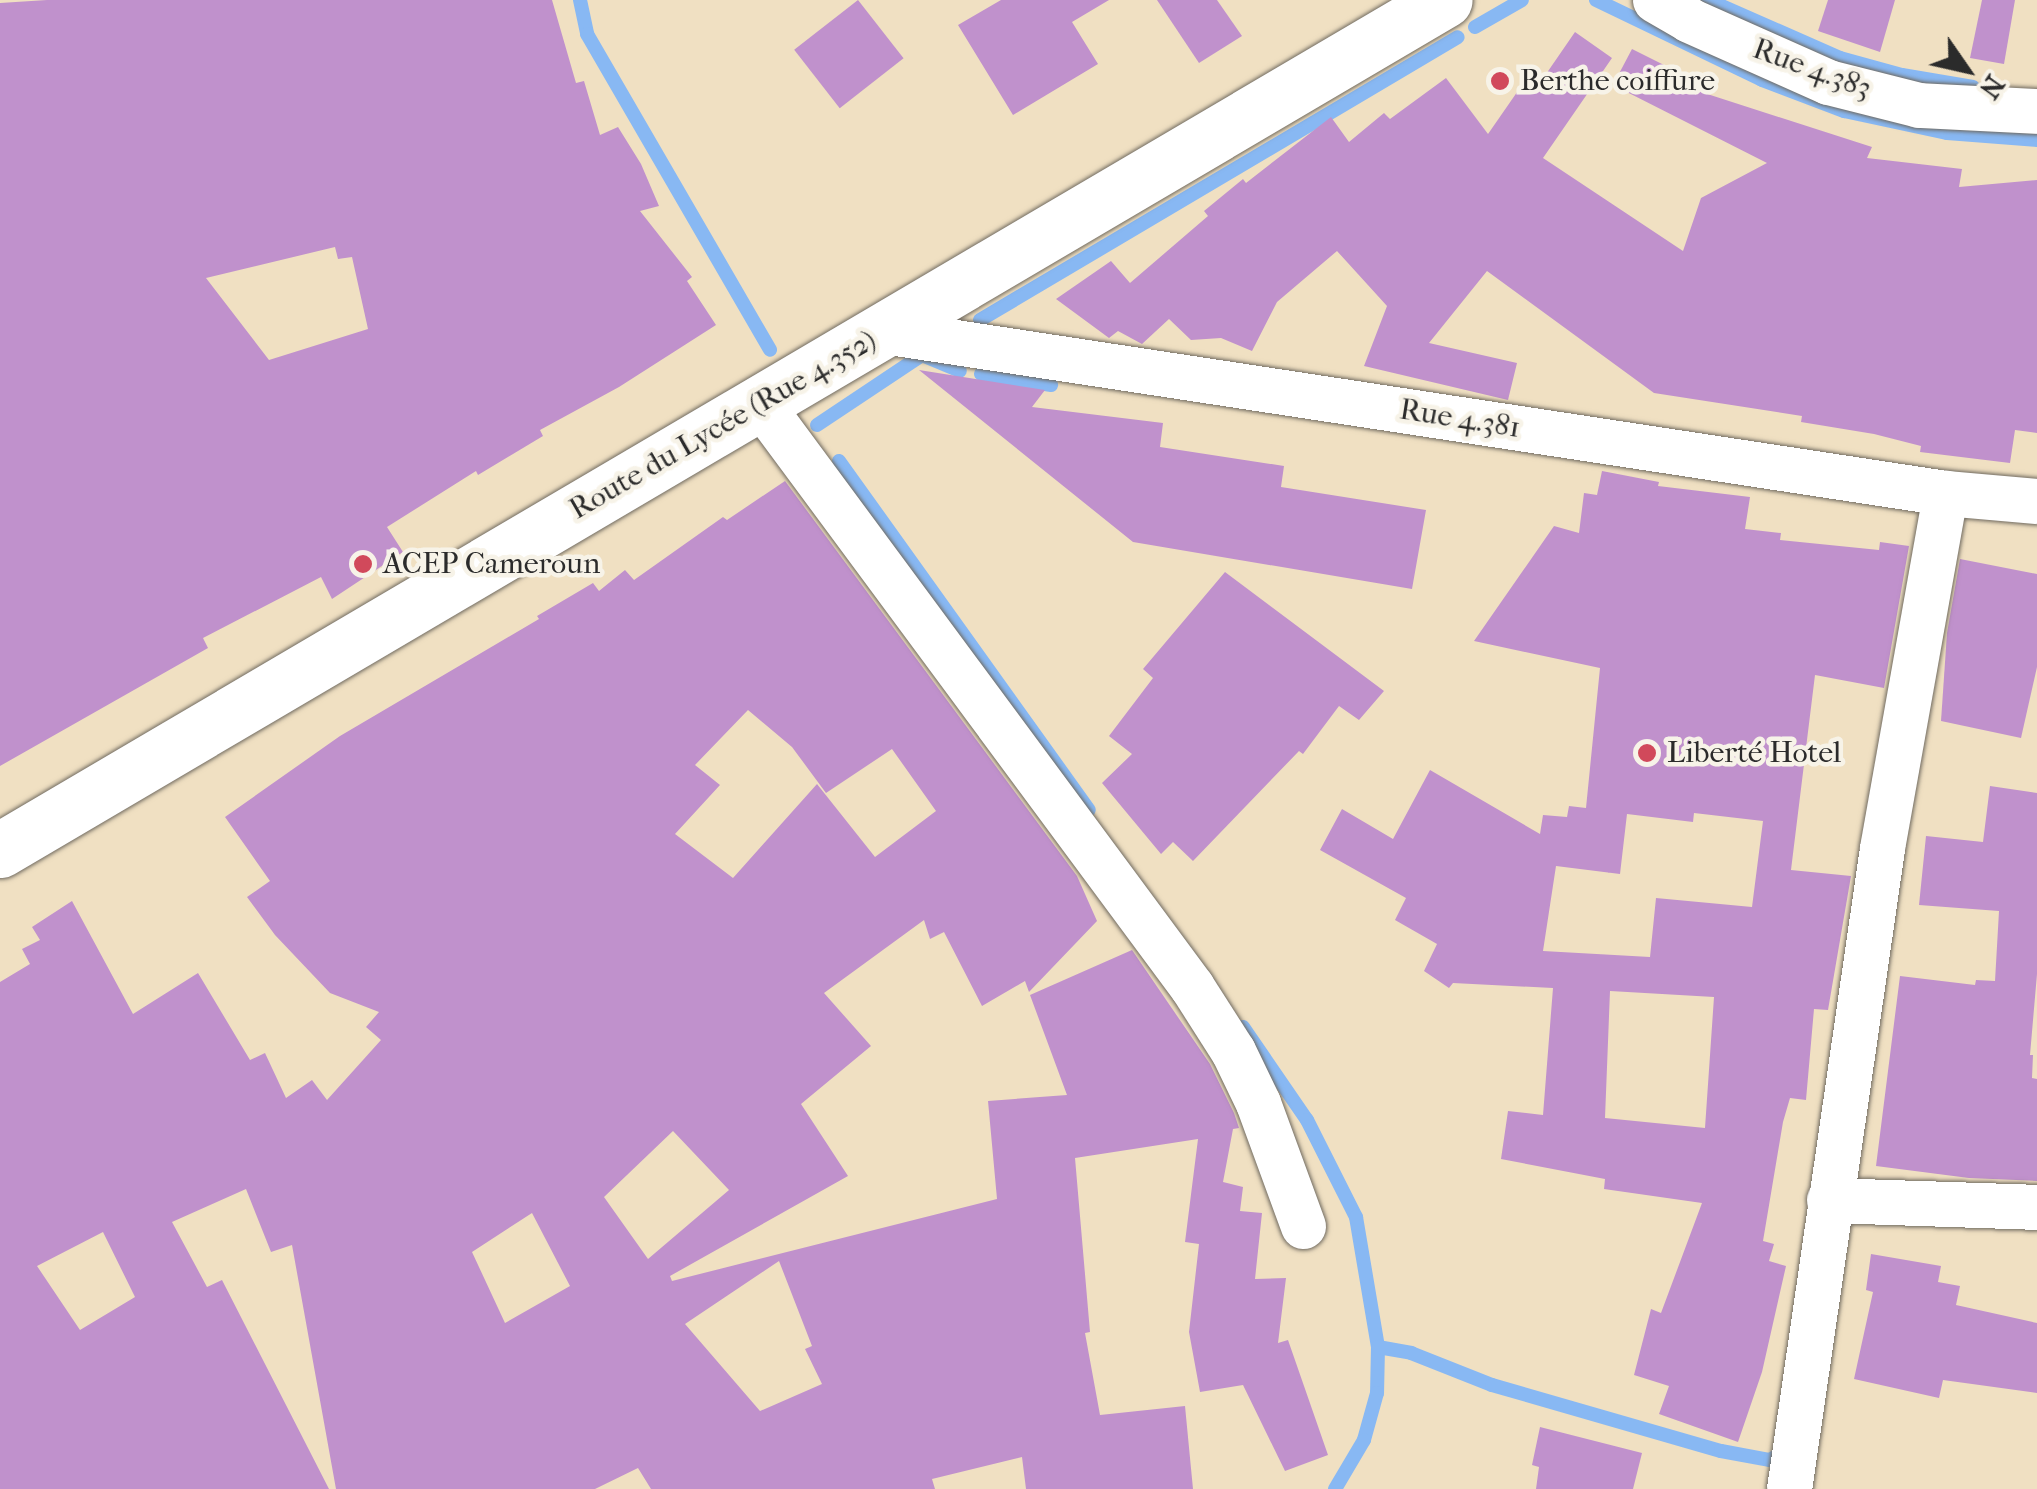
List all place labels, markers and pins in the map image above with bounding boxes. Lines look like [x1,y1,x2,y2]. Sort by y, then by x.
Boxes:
place label: Berthe coiffure [1520,63,1715,99]
marker: Berthe coiffure [1489,70,1511,92]
place label: ACEP Cameroun [383,546,600,582]
marker: ACEP Cameroun [352,553,374,575]
place label: Liberté Hotel [1667,735,1841,771]
marker: Liberté Hotel [1636,742,1658,764]

